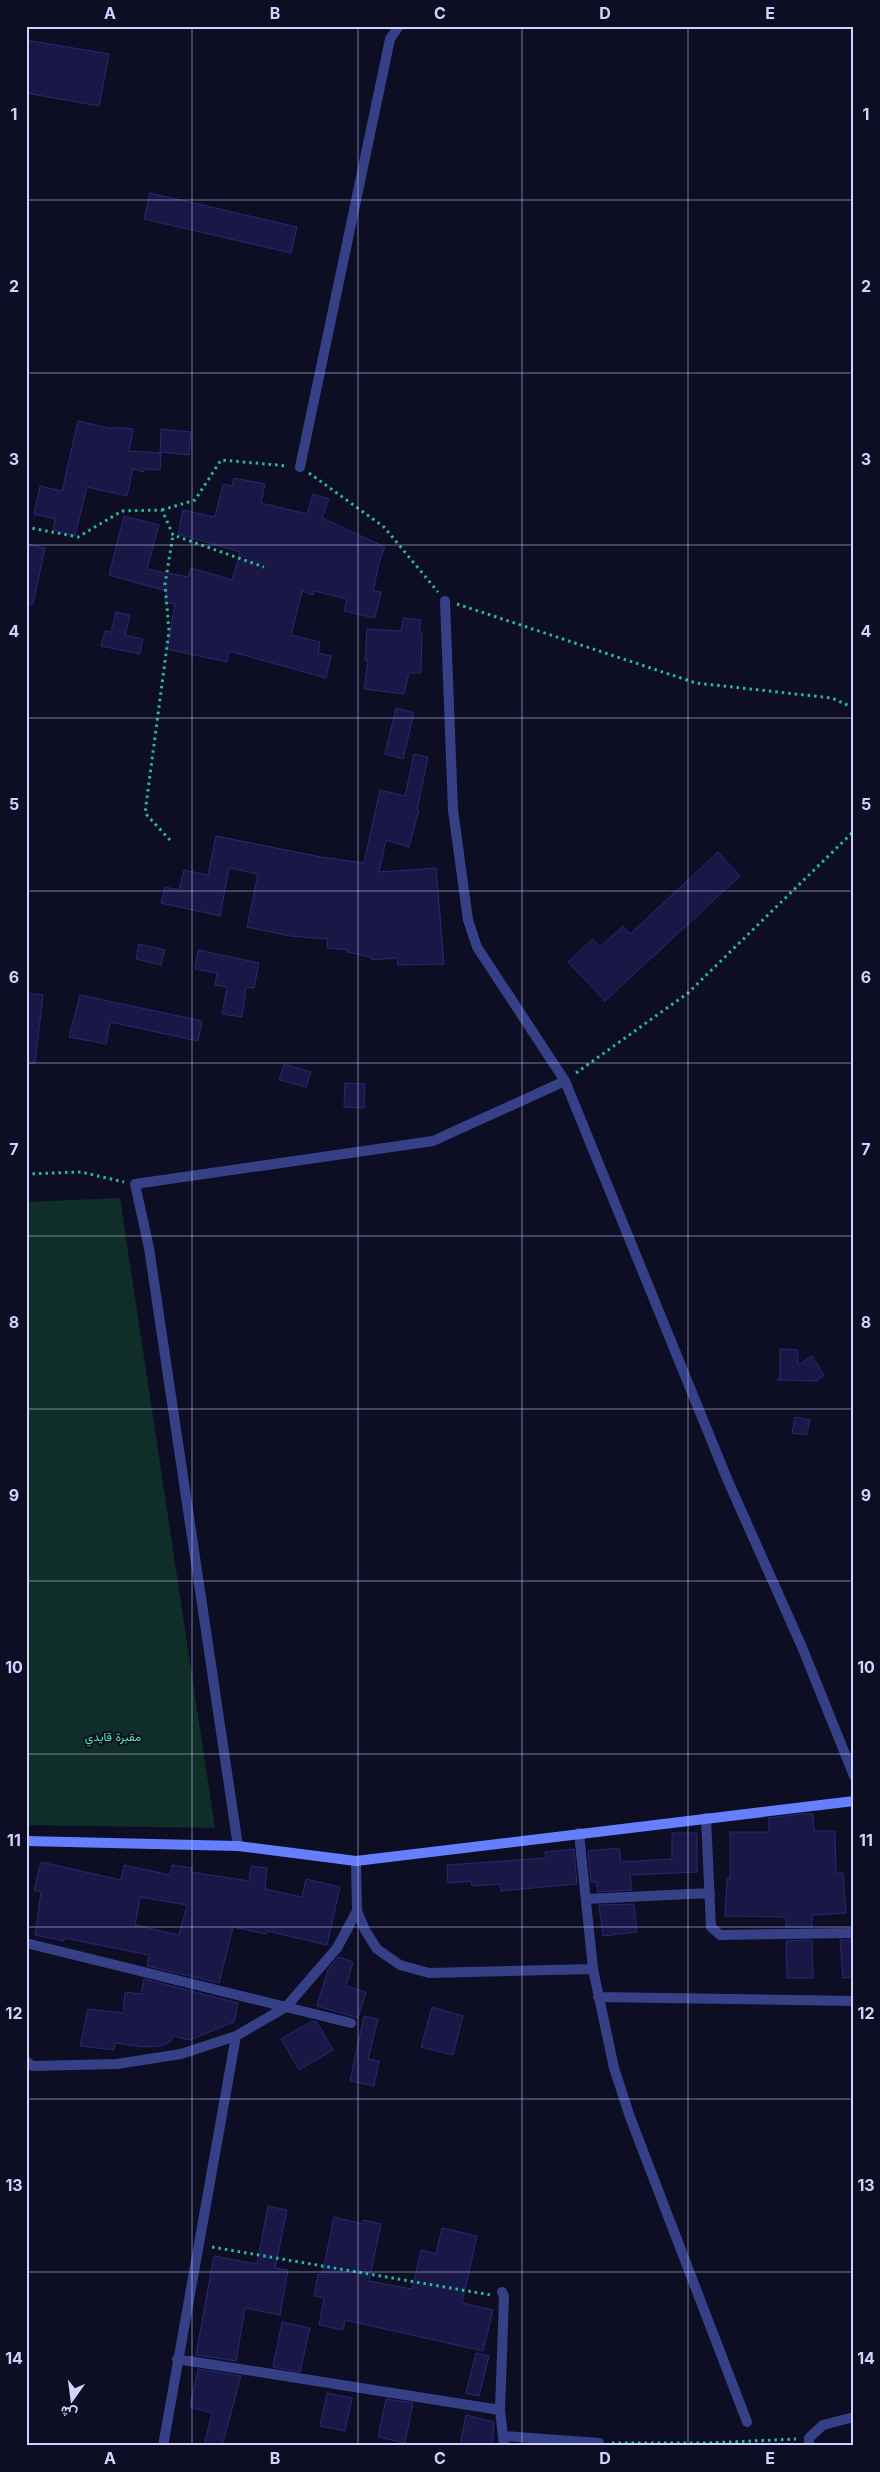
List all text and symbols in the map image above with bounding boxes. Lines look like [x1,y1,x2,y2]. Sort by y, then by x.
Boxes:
text: A [104,3,116,23]
text: B [270,3,280,23]
text: C [434,3,446,23]
text: D [599,3,611,23]
text: E [765,3,775,23]
text: 1 [11,104,17,124]
text: 1 [863,104,869,124]
text: 2 [9,276,19,296]
text: 2 [861,276,871,296]
text: 3 [9,449,19,469]
text: 3 [861,449,871,469]
text: 4 [9,621,20,641]
text: 4 [861,621,872,641]
text: 5 [9,794,19,814]
text: 5 [861,794,871,814]
text: 6 [9,967,19,987]
text: 6 [861,967,871,987]
text: 7 [9,1139,19,1159]
text: 7 [861,1139,871,1159]
text: 8 [9,1312,19,1332]
text: 8 [861,1312,871,1332]
text: 9 [9,1485,19,1505]
text: 9 [861,1485,871,1505]
text: 10 [5,1657,23,1677]
text: 10 [857,1657,875,1677]
park label: مقبرة قايدي [85,1729,141,1747]
text: 11 [7,1830,21,1850]
text: 11 [859,1830,873,1850]
text: 12 [6,2003,22,2023]
text: 12 [858,2003,874,2023]
text: 13 [5,2175,23,2195]
text: 13 [857,2175,875,2195]
text: 14 [5,2348,23,2368]
text: 14 [857,2348,875,2368]
north arrow [48,2374,98,2424]
text: ش [58,2402,79,2423]
text: A [104,2448,116,2468]
text: B [270,2448,280,2468]
text: C [434,2448,446,2468]
text: D [599,2448,611,2468]
text: E [765,2448,775,2468]

